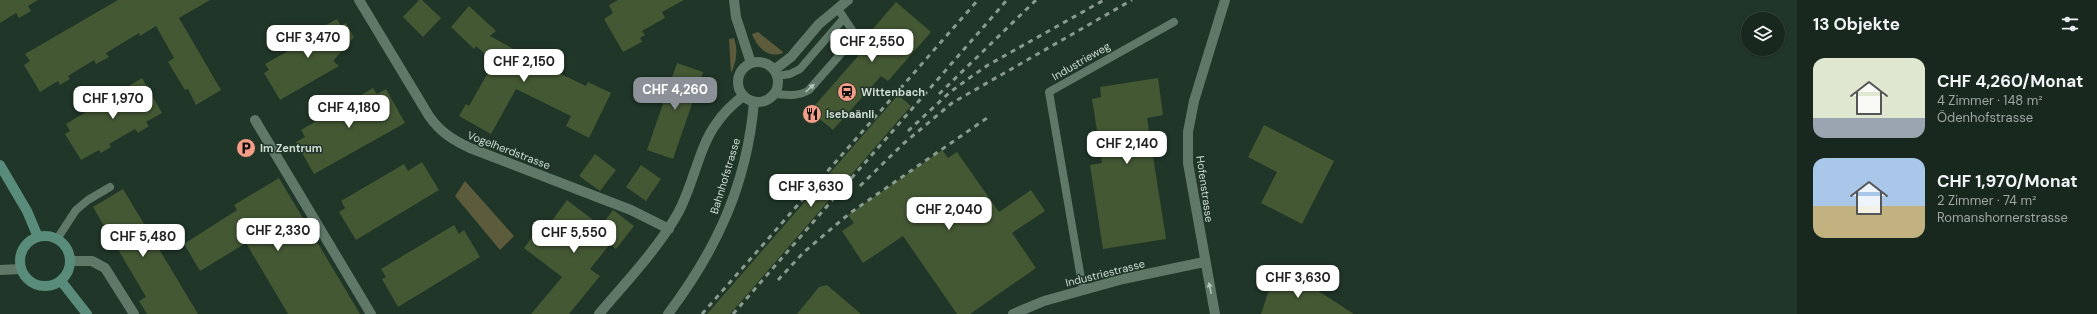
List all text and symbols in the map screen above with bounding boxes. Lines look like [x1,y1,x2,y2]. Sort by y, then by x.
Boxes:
map controls [1741,12,1785,56]
button: layers [1741,12,1785,56]
text: 13 Objekte [1813,13,1900,35]
icon: filters [2059,13,2081,35]
pin: CHF 3,470 [262,25,354,59]
text: CHF 3,470 [276,29,340,46]
pin: CHF 2,550 [826,29,918,63]
text: CHF 2,550 [839,33,905,50]
street label: Industrieweg [1049,39,1113,83]
pin: CHF 2,150 [478,49,570,83]
text: CHF 2,150 [493,53,555,70]
text: CHF 4,260/Monat [1937,70,2083,92]
icon: home [1845,74,1893,122]
pin: CHF 4,260 [629,77,721,111]
text: CHF 4,260 [642,81,708,98]
station icon: Wittenbach [836,81,858,103]
one-way arrow [805,83,815,92]
place label: Wittenbach [861,85,925,99]
pin: CHF 1,970 [67,86,159,120]
text: CHF 1,970 [82,90,144,107]
text: 4 Zimmer · 148 m² [1937,92,2043,109]
pin: CHF 4,180 [303,95,395,129]
text: CHF 4,180 [318,99,380,116]
restaurant icon: Isebaänli [801,103,823,125]
place label: Isebaänli [826,107,874,121]
text: Ödenhofstrasse [1937,109,2033,126]
street label: Vogelherdstrasse [465,128,553,172]
pin: CHF 2,140 [1081,131,1173,165]
text: CHF 2,140 [1096,135,1158,152]
street label: Bahnhofstrasse [707,136,743,216]
parking icon: Im Zentrum [235,137,257,159]
place label: Im Zentrum [260,141,322,155]
street label: Hofenstrasse [1193,155,1217,223]
text: CHF 1,970/Monat [1937,170,2078,192]
pin: CHF 3,630 [765,174,857,208]
icon: home [1845,174,1893,222]
text: CHF 3,630 [778,178,844,195]
text: 2 Zimmer · 74 m² [1937,192,2036,209]
pin: CHF 2,040 [903,197,995,231]
text: CHF 2,040 [916,201,982,218]
text: Romanshornerstrasse [1937,209,2068,226]
pin: CHF 2,330 [232,218,324,252]
pin: CHF 5,550 [528,220,620,254]
text: CHF 2,330 [246,222,310,239]
pin: CHF 5,480 [97,224,189,258]
text: CHF 5,550 [541,224,607,241]
text: CHF 5,480 [110,228,176,245]
street label: Industriestrasse [1064,256,1146,290]
pin: CHF 3,630 [1252,265,1344,299]
text: CHF 3,630 [1265,269,1331,286]
one-way arrow [1206,282,1212,294]

